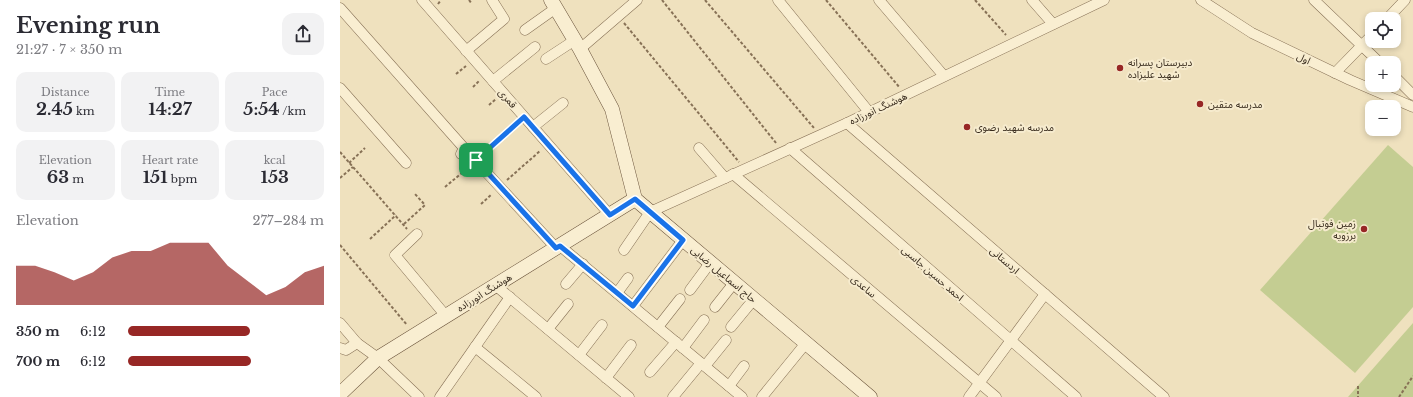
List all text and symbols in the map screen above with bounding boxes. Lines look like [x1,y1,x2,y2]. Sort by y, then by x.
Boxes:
text: Evening run [16,12,160,39]
map controls [1365,12,1401,136]
button: locate [1365,12,1401,48]
button: share [282,13,324,55]
text: 21:27 · 7 × 350 m [16,41,122,58]
street label: اول [1295,50,1313,67]
place label: دبیرستان پسرانه شهید علیزاده [1128,56,1192,81]
button: + [1365,56,1401,92]
marker: دبیرستان پسرانه شهید علیزاده [1115,63,1125,73]
text: Distance [41,85,90,99]
text: Time [155,85,185,99]
text: Pace [262,85,288,99]
street label: قمری [496,86,520,111]
street label: هوشنگ انورزاده [847,89,909,128]
place label: مدرسه متقین [1208,98,1262,111]
text: 2.45 [36,99,73,120]
text: 14:27 [148,99,192,120]
text: 5:54 [243,99,280,120]
marker: مدرسه متقین [1195,99,1205,109]
button: − [1365,100,1401,136]
text: km [73,104,95,118]
text: /km [280,104,306,118]
place label: مدرسه شهید رضوی [975,121,1054,134]
marker: مدرسه شهید رضوی [962,122,972,132]
pin [459,143,493,177]
icon: arrive [465,149,487,171]
text: Elevation [39,153,92,167]
text: Heart rate [142,153,198,167]
text: kcal [264,153,286,167]
text: 63 [47,167,69,188]
text: 151 [143,167,168,188]
text: 153 [260,167,289,188]
text: m [69,172,84,186]
text: bpm [168,172,197,186]
text: Elevation [16,212,79,229]
text: 277–284 m [253,212,324,229]
place label: زمین فوتبال برزویه [1308,217,1356,242]
marker: زمین فوتبال برزویه [1359,224,1369,234]
street label: حاج اسماعیل رضایی [688,243,759,306]
street label: احمد حسین جاسبی [899,243,966,304]
street label: اردستانی [987,244,1022,277]
street label: هوشنگ انورزاده [454,270,514,314]
street label: ساعدی [849,272,879,301]
text: 350 m [16,323,60,340]
text: 6:12 [80,323,106,340]
text: 700 m [16,353,60,370]
text: 6:12 [80,353,106,370]

